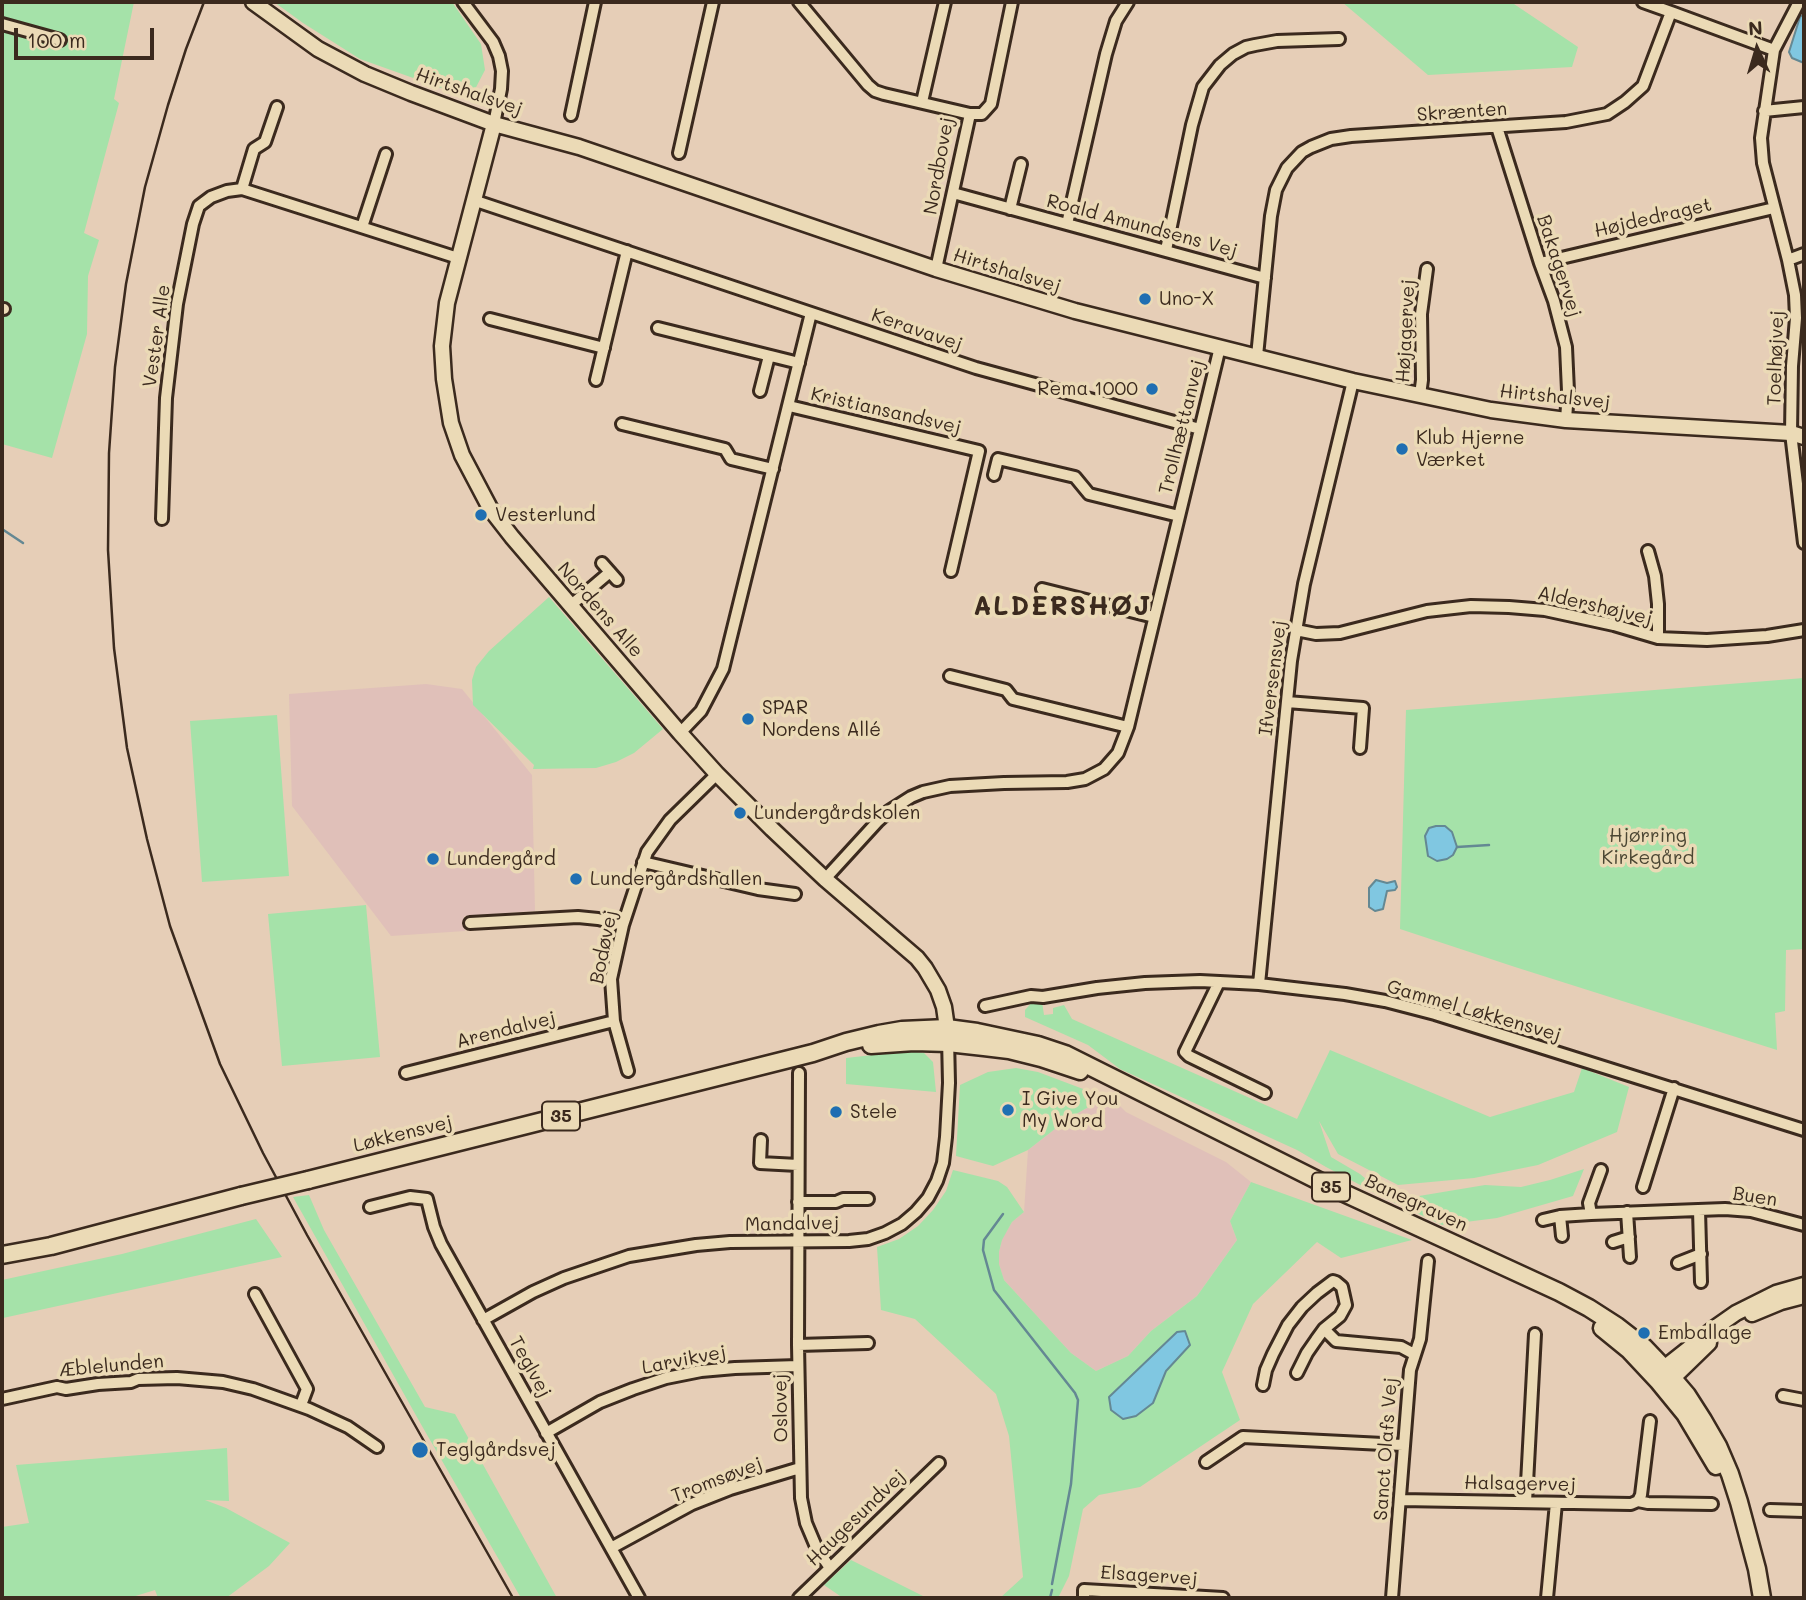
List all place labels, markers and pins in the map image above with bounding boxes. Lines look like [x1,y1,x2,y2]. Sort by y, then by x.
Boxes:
place label: Uno-X [1159,288,1214,310]
marker: Uno-X [1137,291,1153,307]
place label: Rema 1000 [1037,378,1138,400]
marker: Rema 1000 [1144,381,1160,397]
place label: Klub Hjerne Værket [1416,427,1524,471]
marker: Klub Hjerne Værket [1394,441,1410,457]
place label: Vesterlund [495,504,596,526]
marker: Vesterlund [473,507,489,523]
place label: SPAR Nordens Allé [762,697,881,741]
marker: SPAR Nordens Allé [740,711,756,727]
place label: Lundergårdskolen [754,802,920,824]
marker: Lundergårdskolen [732,805,748,821]
place label: Lundergård [447,848,556,870]
marker: Lundergård [425,851,441,867]
place label: Lundergårdshallen [590,868,762,890]
marker: Lundergårdshallen [568,871,584,887]
place label: I Give You My Word [1022,1088,1118,1132]
place label: Stele [850,1101,897,1123]
marker: I Give You My Word [1000,1102,1016,1118]
marker: Stele [828,1104,844,1120]
place label: Emballage [1658,1322,1752,1344]
marker: Emballage [1636,1325,1652,1341]
place label: Teglgårdsvej [436,1439,556,1461]
marker: Teglgårdsvej [410,1440,430,1460]

